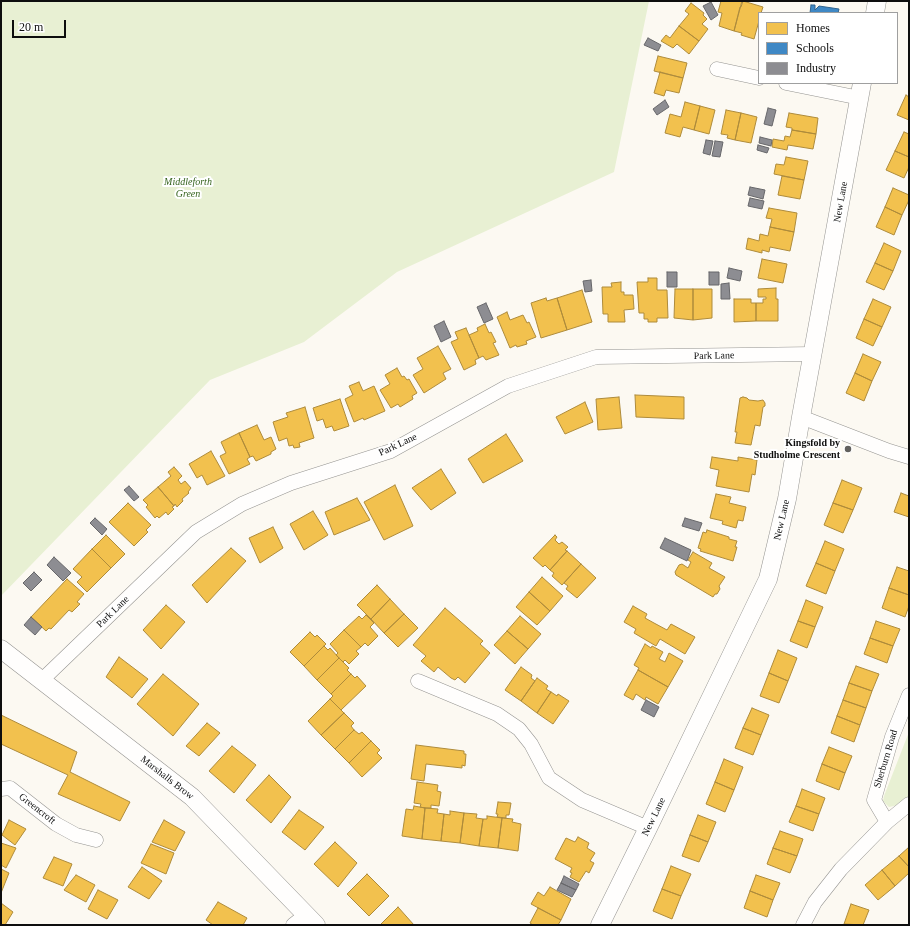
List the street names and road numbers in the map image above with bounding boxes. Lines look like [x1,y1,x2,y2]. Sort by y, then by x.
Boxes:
street label: New Lane [831,181,851,223]
street label: Park Lane [693,350,735,362]
street label: Park Lane [377,431,419,459]
street label: New Lane [772,498,792,542]
street label: Park Lane [94,594,132,630]
street label: Sherburn Road [871,728,901,790]
street label: Marshalls Brow [138,754,196,802]
street label: Greencroft [16,791,58,827]
street label: New Lane [640,796,668,838]

